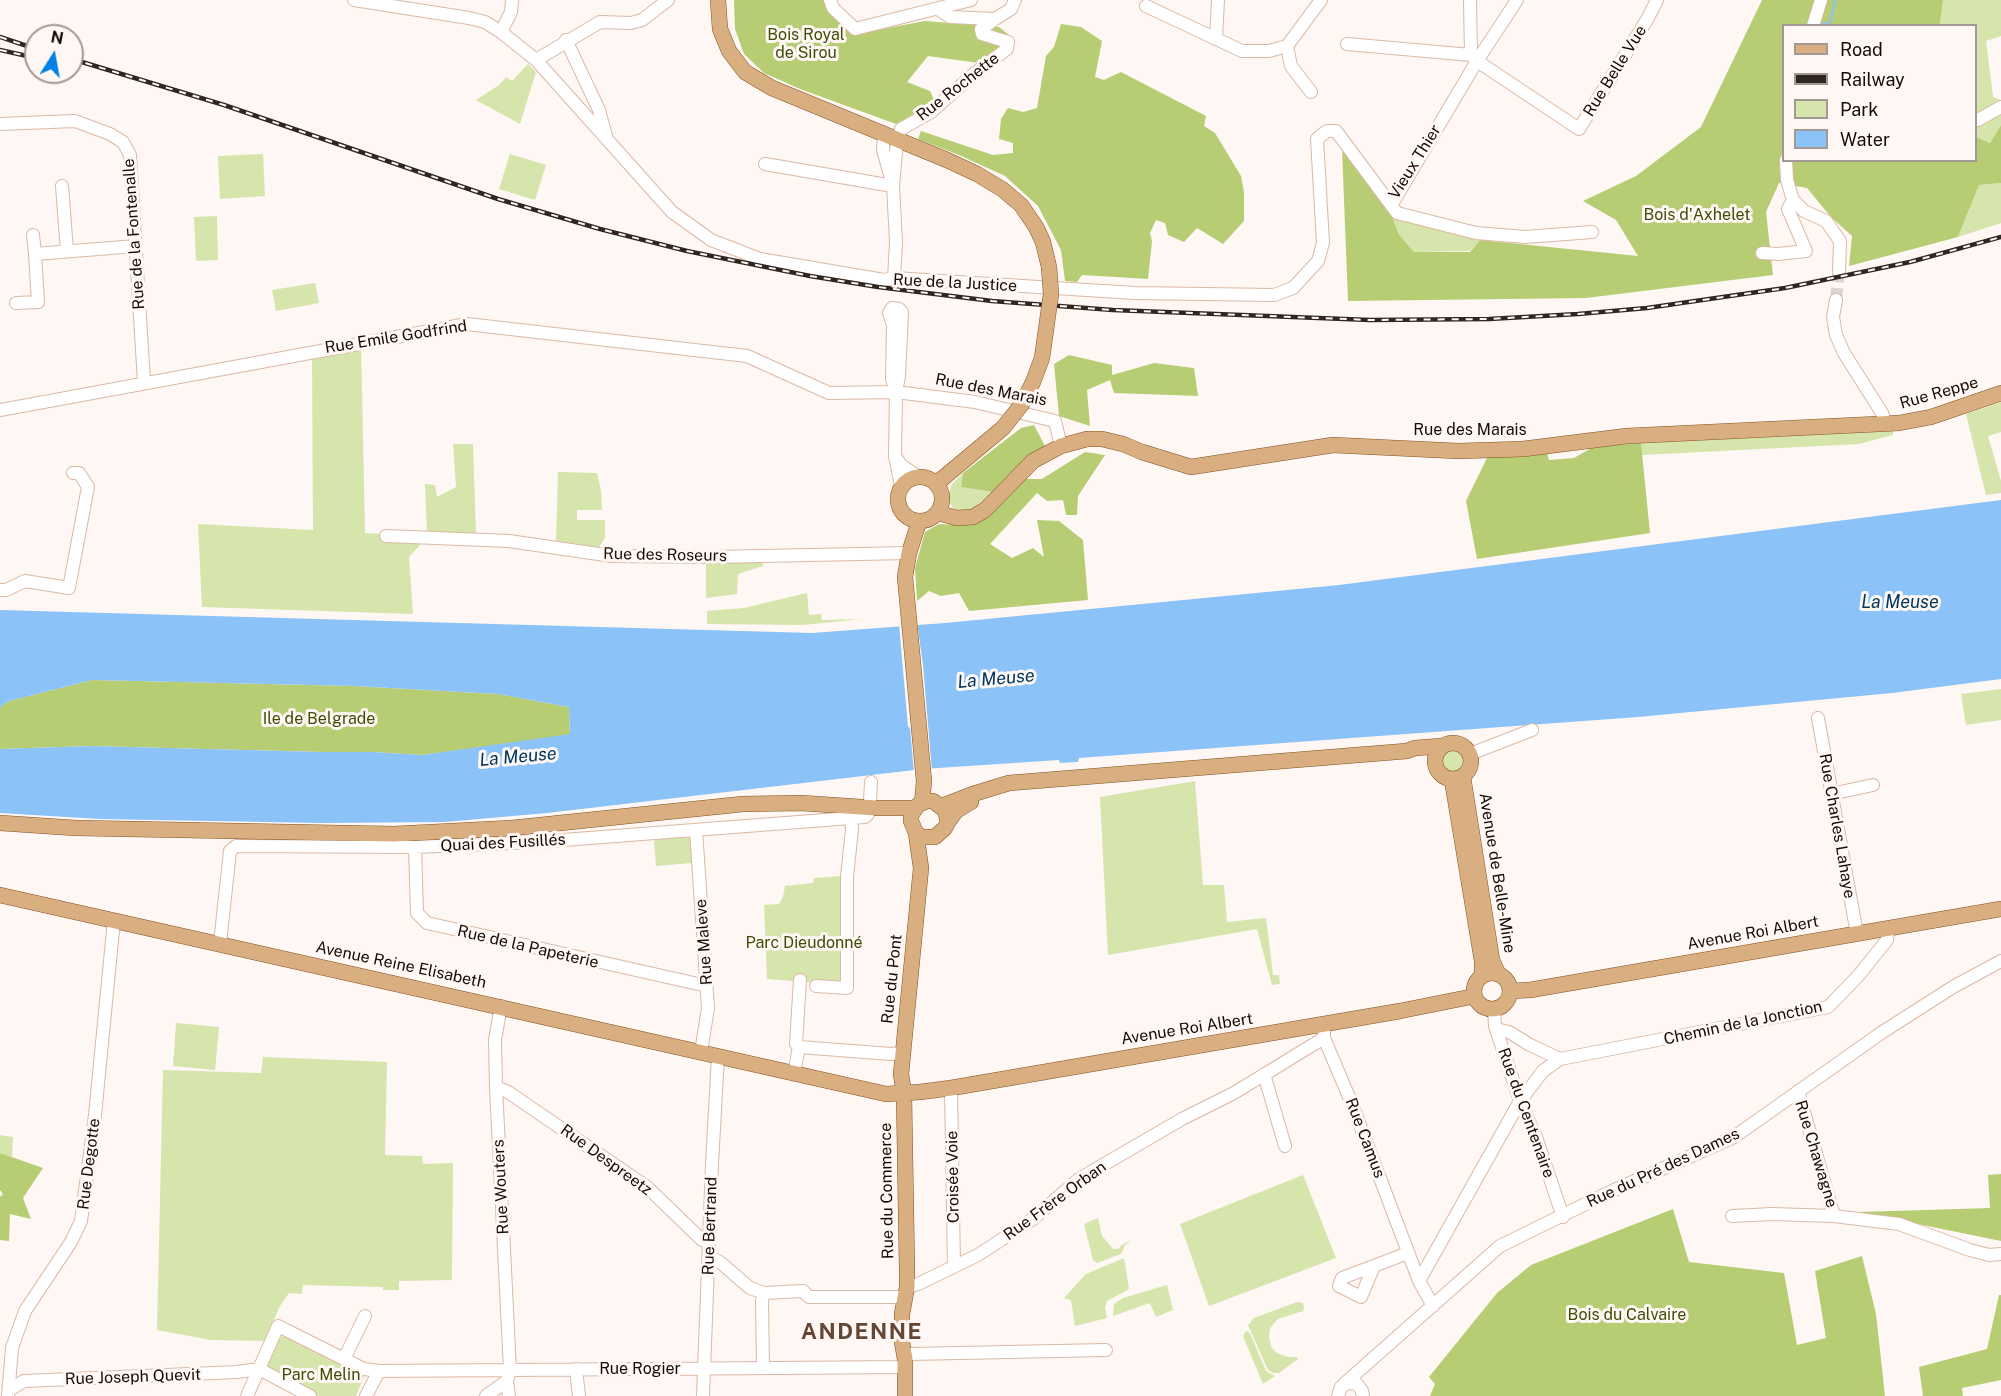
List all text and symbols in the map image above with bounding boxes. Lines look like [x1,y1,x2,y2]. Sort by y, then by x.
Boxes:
street label: Rue Belle Vue [1579,22,1651,120]
north arrow [24,24,84,84]
legend [1782,24,1977,162]
park label: Bois Royal de Sirou [767,25,845,63]
text: N [49,27,65,48]
text: Road [1840,39,1883,60]
street label: Rue Rochette [913,49,1003,125]
text: Railway [1840,69,1905,90]
text: Park [1840,99,1878,120]
street label: Vieux Thier [1385,121,1445,203]
text: Water [1840,129,1890,150]
street label: Rue de la Fontenalle [119,158,149,310]
park label: Bois d'Axhelet [1644,205,1750,225]
street label: Rue de la Justice [892,270,1018,296]
street label: Rue Emile Godfrind [324,316,468,358]
street label: Rue des Marais [934,370,1048,410]
street label: Rue Reppe [1898,373,1980,413]
street label: Rue des Marais [1413,420,1527,440]
street label: Rue des Roseurs [603,544,727,566]
water label: La Meuse [1861,591,1939,613]
water label: La Meuse [956,665,1036,693]
park label: Ile de Belgrade [263,709,375,729]
water label: La Meuse [478,743,558,771]
street label: Rue Charles Lahaye [1815,752,1859,900]
street label: Avenue de Belle-Mine [1475,791,1519,955]
street label: Quai des Fusillés [440,830,566,856]
street label: Rue Maleve [691,898,717,986]
street label: Avenue Roi Albert [1686,912,1820,954]
street label: Rue de la Papeterie [455,921,601,973]
park label: Parc Dieudonné [745,933,863,953]
street label: Rue du Pont [878,933,906,1025]
street label: Avenue Reine Elisabeth [314,938,488,992]
street label: Chemin de la Jonction [1662,997,1824,1049]
street label: Avenue Roi Albert [1120,1009,1254,1049]
street label: Rue du Centenaire [1494,1045,1558,1181]
street label: Rue Camus [1341,1095,1389,1181]
street label: Rue Chawagne [1791,1098,1841,1210]
street label: Rue Degotte [74,1117,104,1211]
street label: Rue Despreetz [556,1120,656,1200]
street label: Rue du Commerce [876,1123,898,1259]
street label: Rue du Pré des Dames [1584,1124,1742,1212]
street label: Croisée Voie [943,1131,963,1223]
street label: Rue Wouters [489,1139,513,1235]
street label: Rue Frère Orban [1000,1157,1110,1245]
street label: Rue Bertrand [699,1176,721,1276]
park label: Bois du Calvaire [1568,1305,1686,1325]
district label: ANDENNE [801,1319,923,1345]
street label: Rue Rogier [599,1359,681,1379]
street label: Rue Joseph Quevit [65,1365,201,1389]
park label: Parc Melin [282,1365,360,1385]

